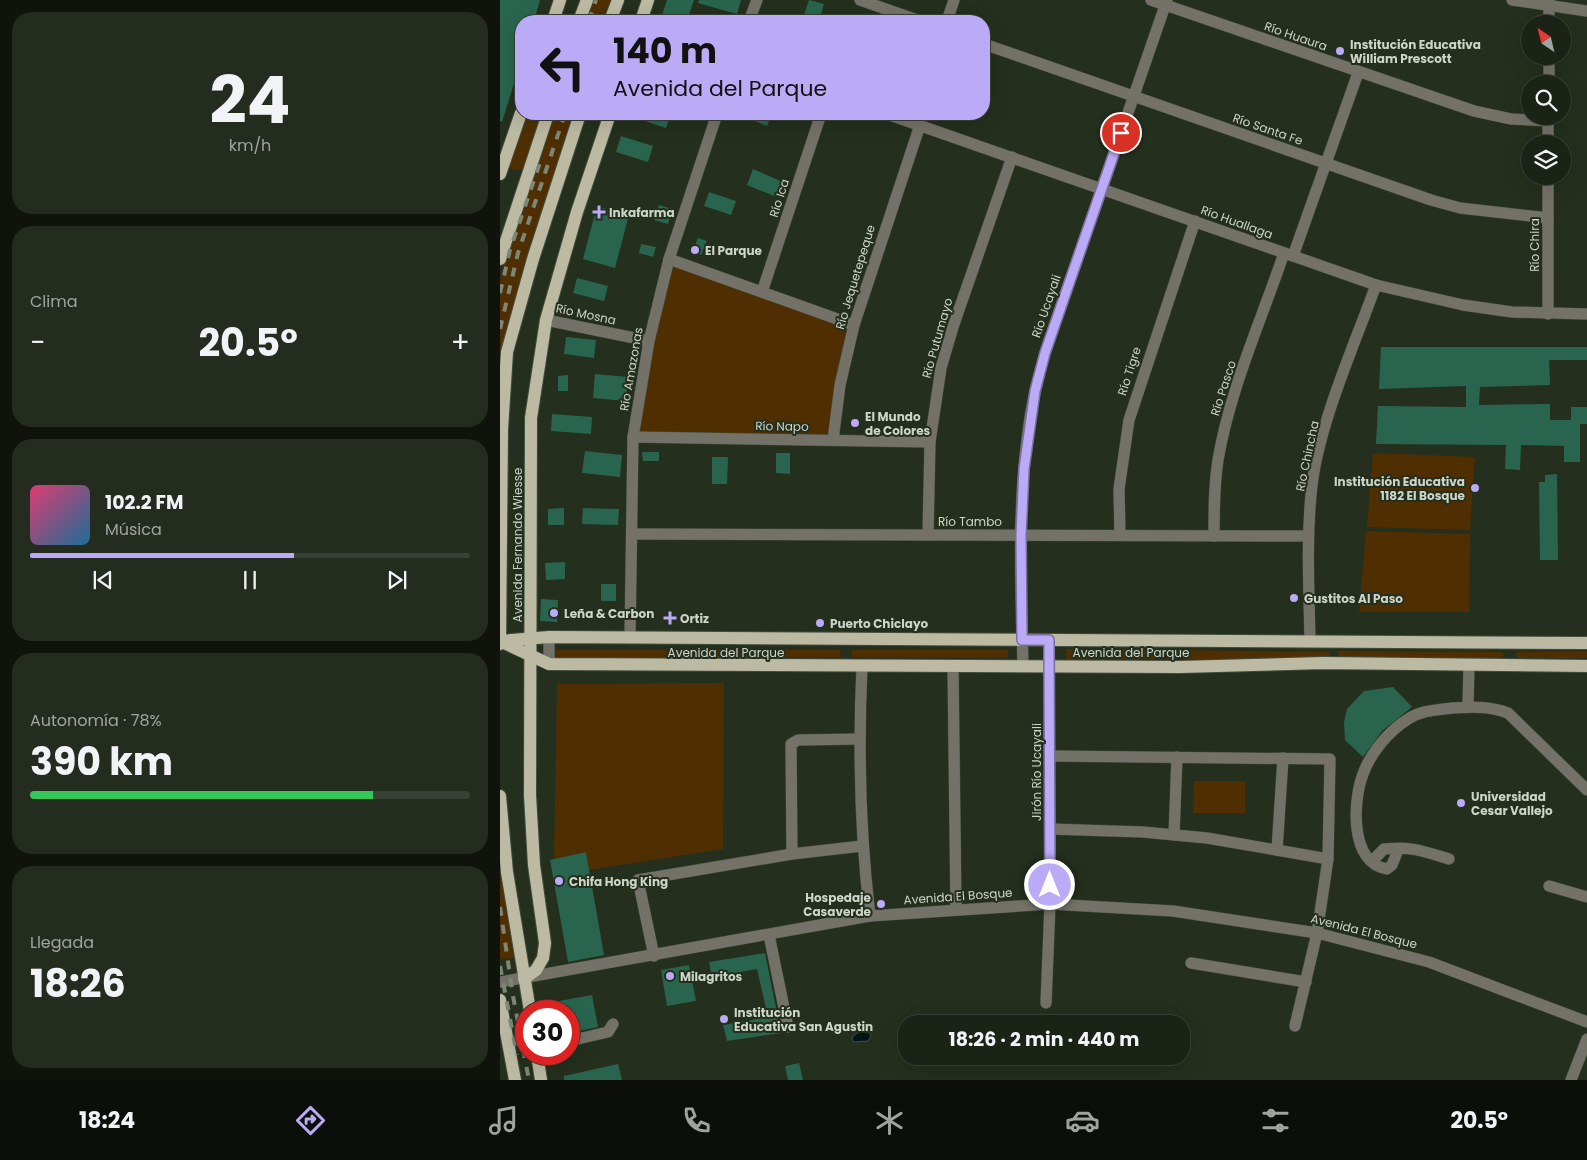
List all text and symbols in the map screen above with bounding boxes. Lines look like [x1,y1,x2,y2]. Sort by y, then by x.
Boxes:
north arrow [1521,15,1571,65]
map controls [1521,15,1571,185]
street label: Río Huaura [1262,17,1330,55]
text: 140 m [613,26,717,75]
icon: left [530,35,595,100]
place label: Institución Educativa William Prescott [1350,36,1481,67]
marker: Institución Educativa William Prescott [1334,45,1346,57]
text: 24 [209,55,291,146]
text: Avenida del Parque [613,73,827,104]
button: search [1521,75,1571,125]
street label: Río Santa Fe [1231,109,1305,149]
pin [1100,112,1142,154]
icon: arrive [1107,119,1135,147]
text: km/h [229,134,271,157]
button: layers [1521,135,1571,185]
street label: Río Ica [765,177,793,219]
street label: Río Huallaga [1199,201,1275,243]
place label: Inkafarma [609,204,675,221]
marker: Inkafarma [593,206,605,218]
street label: Río Chira [1526,218,1543,272]
street label: Río Jequetepeque [831,223,879,331]
place label: El Parque [705,242,763,259]
marker: El Parque [689,244,701,256]
street label: Río Ucayali [1027,272,1065,340]
text: Clima [30,290,78,313]
street label: Río Putumayo [917,296,957,380]
street label: Río Mosna [554,299,618,329]
text: 20.5° [198,316,298,369]
text: − [30,323,45,362]
text: + [451,323,470,362]
street label: Río Amazonas [615,326,647,412]
street label: Río Tigre [1113,344,1145,398]
street label: Río Pasco [1206,358,1240,418]
place label: El Mundo de Colores [865,408,931,439]
street label: Río Napo [755,417,809,435]
marker: El Mundo de Colores [849,417,861,429]
street label: Río Chincha [1291,419,1323,493]
street label: Avenida Fernando Wiesse [509,468,526,622]
place label: Institución Educativa 1182 El Bosque [1334,473,1466,504]
marker: Institución Educativa 1182 El Bosque [1469,482,1481,494]
text: 102.2 FM [105,489,183,516]
street label: Río Tambo [938,513,1002,530]
text: Música [105,518,162,541]
icon: previous [89,566,117,594]
icon: pause [236,566,264,594]
icon: next [383,566,411,594]
place label: Gustitos Al Paso [1304,590,1403,607]
marker: Gustitos Al Paso [1288,592,1300,604]
place label: Leña & Carbon [564,605,654,622]
marker: Leña & Carbon [548,607,560,619]
place label: Ortiz [680,610,709,627]
marker: Ortiz [664,612,676,624]
place label: Puerto Chiclayo [830,615,928,632]
marker: Puerto Chiclayo [814,617,826,629]
street label: Avenida del Parque [668,644,784,661]
street label: Avenida del Parque [1073,644,1189,661]
text: Autonomía · 78% [30,709,162,732]
street label: Jirón Río Ucayali [1028,723,1045,821]
text: 390 km [30,735,173,788]
place label: Universidad Cesar Vallejo [1471,788,1553,819]
marker: Universidad Cesar Vallejo [1455,797,1467,809]
position arrow [1023,858,1075,910]
place label: Chifa Hong King [569,873,668,890]
marker: Chifa Hong King [553,875,565,887]
street label: Avenida El Bosque [903,884,1013,908]
place label: Hospedaje Casaverde [803,889,872,920]
marker: Hospedaje Casaverde [875,898,887,910]
street label: Avenida El Bosque [1309,910,1419,952]
text: Llegada [30,931,94,954]
text: 18:26 [30,957,126,1010]
place label: Milagritos [680,968,743,985]
marker: Milagritos [664,970,676,982]
speed limit sign: 30 [515,1000,580,1065]
place label: Institución Educativa San Agustin [734,1004,873,1035]
marker: Institución Educativa San Agustin [718,1013,730,1025]
text: 18:26 · 2 min · 440 m [949,1026,1139,1053]
icon: directions [293,1103,328,1138]
icon: music [486,1103,521,1138]
icon: phone [679,1103,714,1138]
icon: climate [872,1103,907,1138]
icon: car [1065,1103,1100,1138]
icon: filters [1258,1103,1293,1138]
text: 18:24 [79,1105,135,1136]
text: 20.5° [1450,1105,1508,1136]

